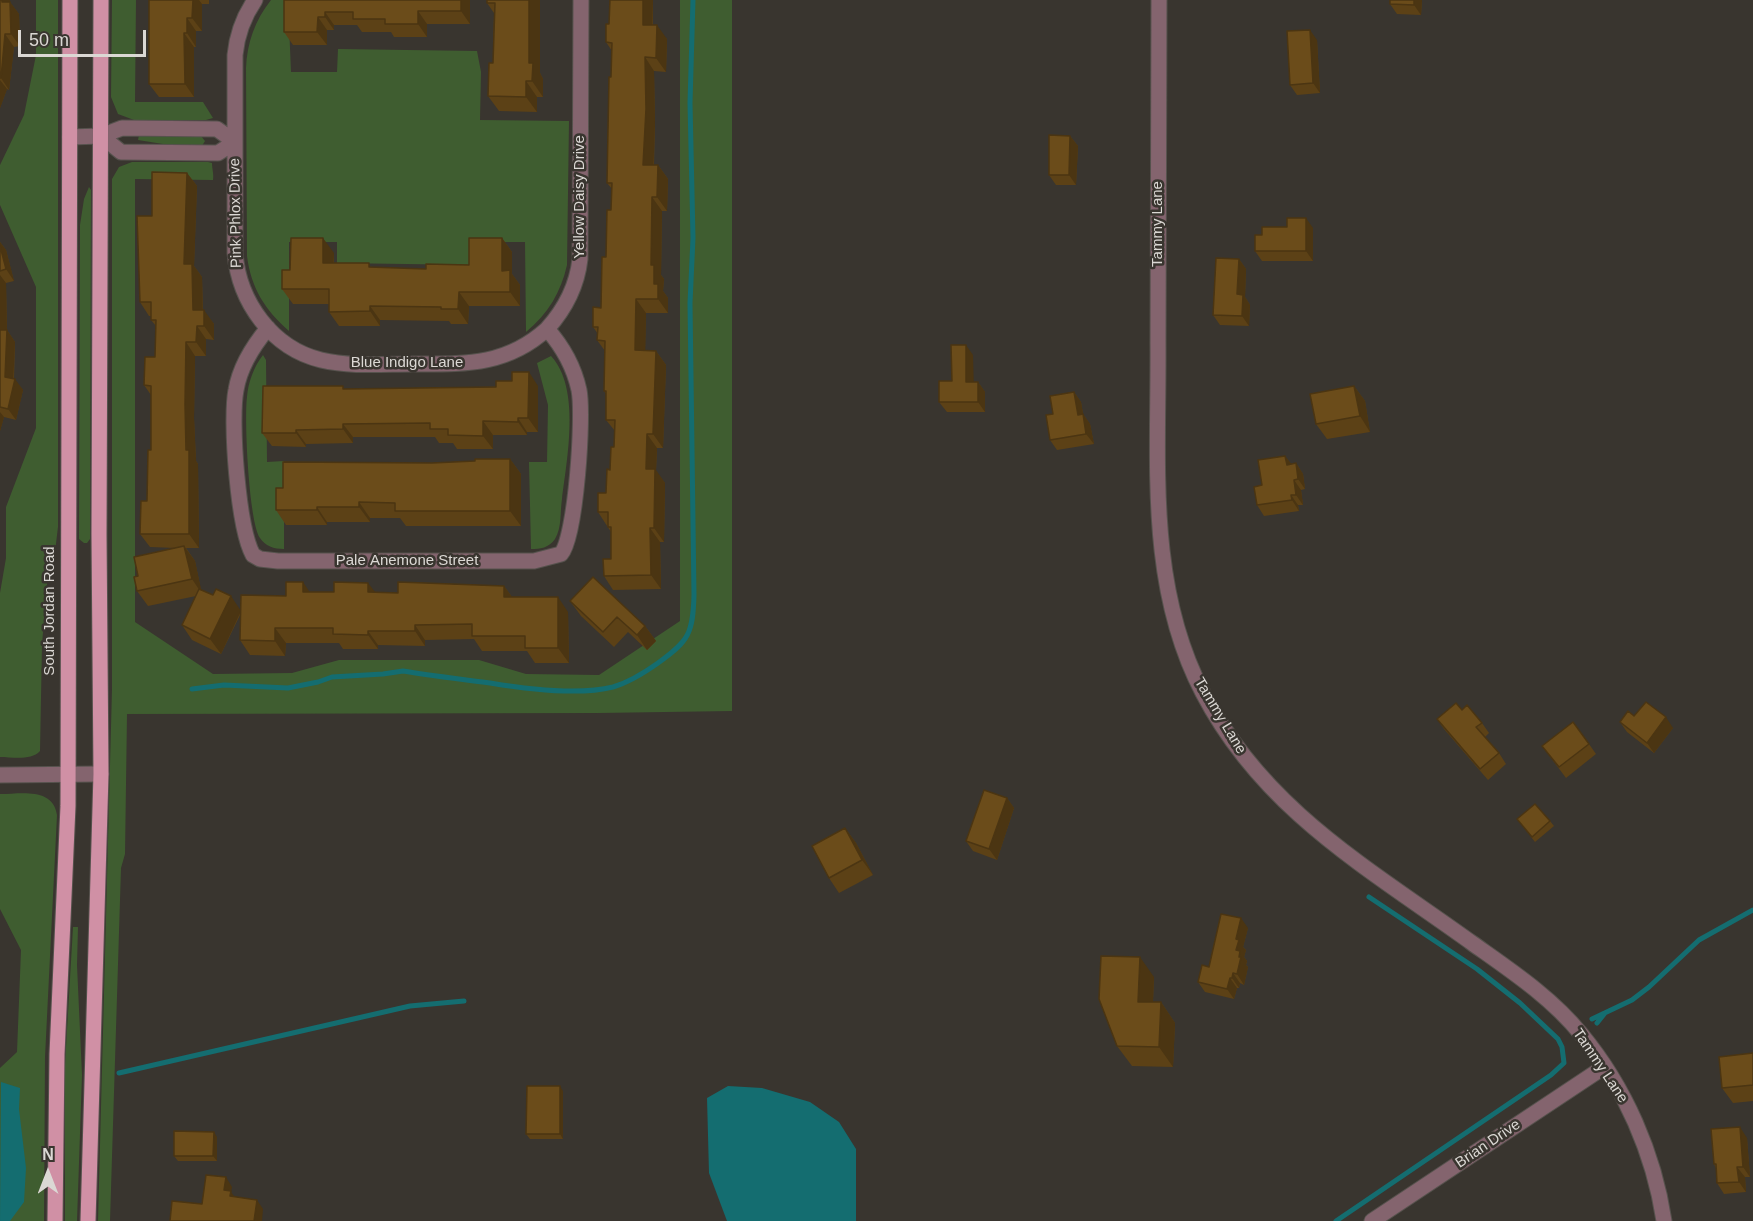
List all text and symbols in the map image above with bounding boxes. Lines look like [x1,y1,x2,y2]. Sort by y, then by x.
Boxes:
scale bar [21,18,148,56]
text: 50 m [29,30,69,50]
street label: Yellow Daisy Drive [571,135,589,259]
street label: Pink Phlox Drive [226,158,246,268]
street label: Tammy Lane [1149,181,1167,267]
street label: Blue Indigo Lane [351,354,463,372]
street label: South Jordan Road [41,546,59,676]
street label: Pale Anemone Street [336,552,478,570]
street label: Tammy Lane [1190,675,1250,757]
street label: Tammy Lane [1569,1025,1631,1107]
street label: Brian Drive [1452,1116,1524,1172]
north arrow [18,1143,78,1203]
text: N [42,1146,54,1163]

